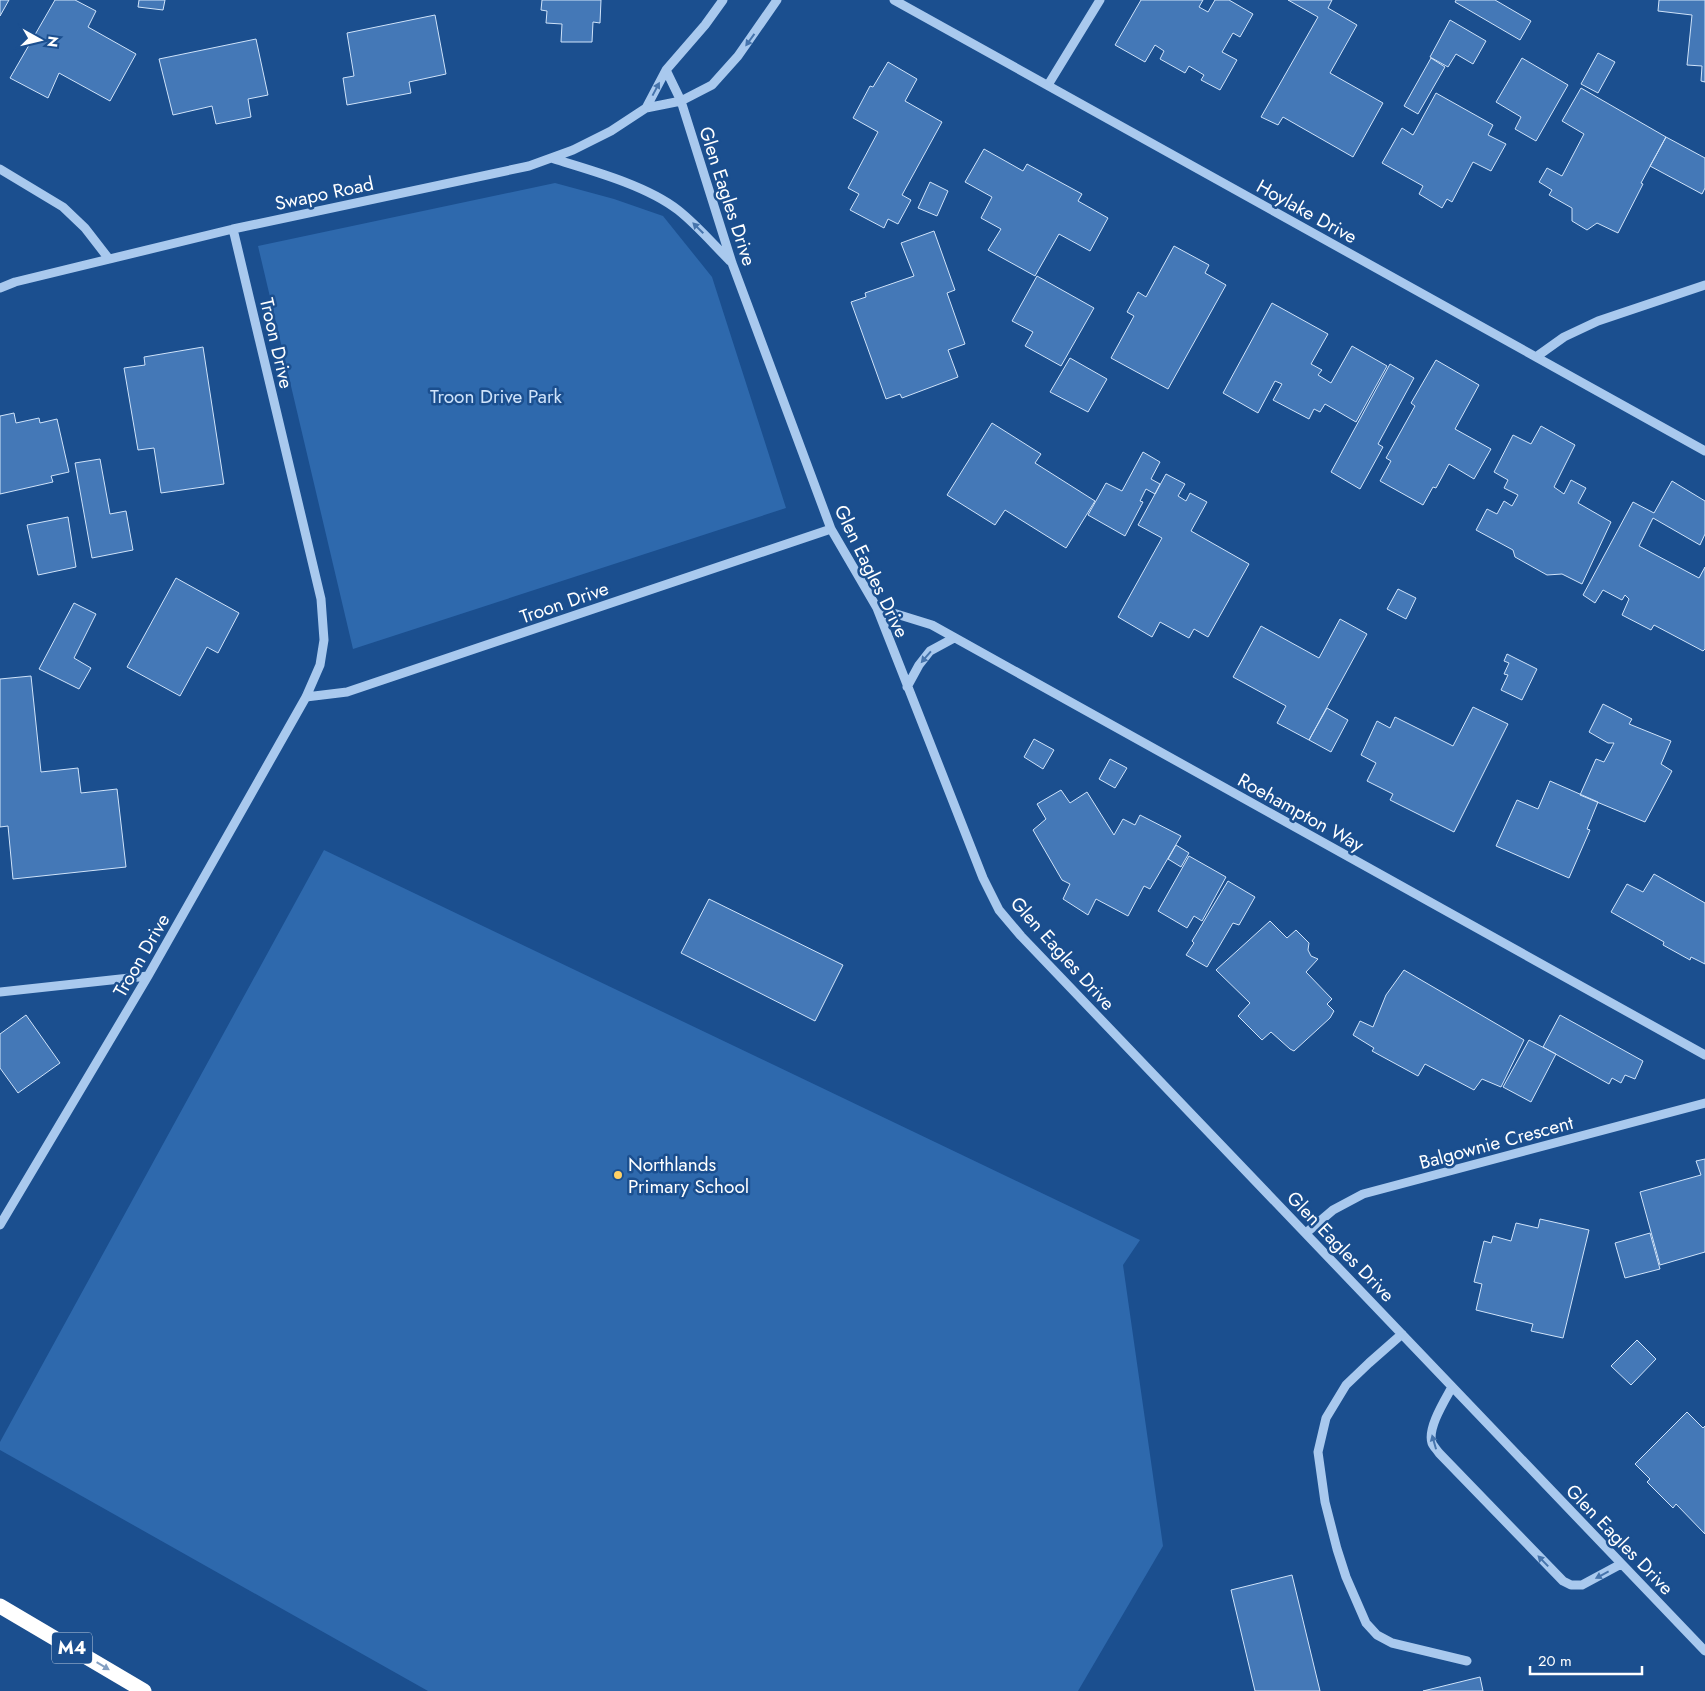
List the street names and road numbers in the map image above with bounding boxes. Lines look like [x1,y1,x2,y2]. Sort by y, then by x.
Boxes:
street label: Glen Eagles Drive [692,123,763,269]
street label: Swapo Road [272,170,376,217]
street label: Hoylake Drive [1252,173,1362,250]
street label: Troon Drive [253,295,300,391]
street label: Glen Eagles Drive [828,500,915,642]
street label: Troon Drive [516,575,612,630]
street label: Roehampton Way [1233,767,1369,859]
street label: Glen Eagles Drive [1004,891,1121,1016]
street label: Troon Drive [107,908,176,1002]
street label: Balgownie Crescent [1416,1109,1577,1176]
street label: Glen Eagles Drive [1281,1185,1401,1308]
street label: Glen Eagles Drive [1560,1478,1680,1601]
road number: M4 [52,1632,92,1664]

